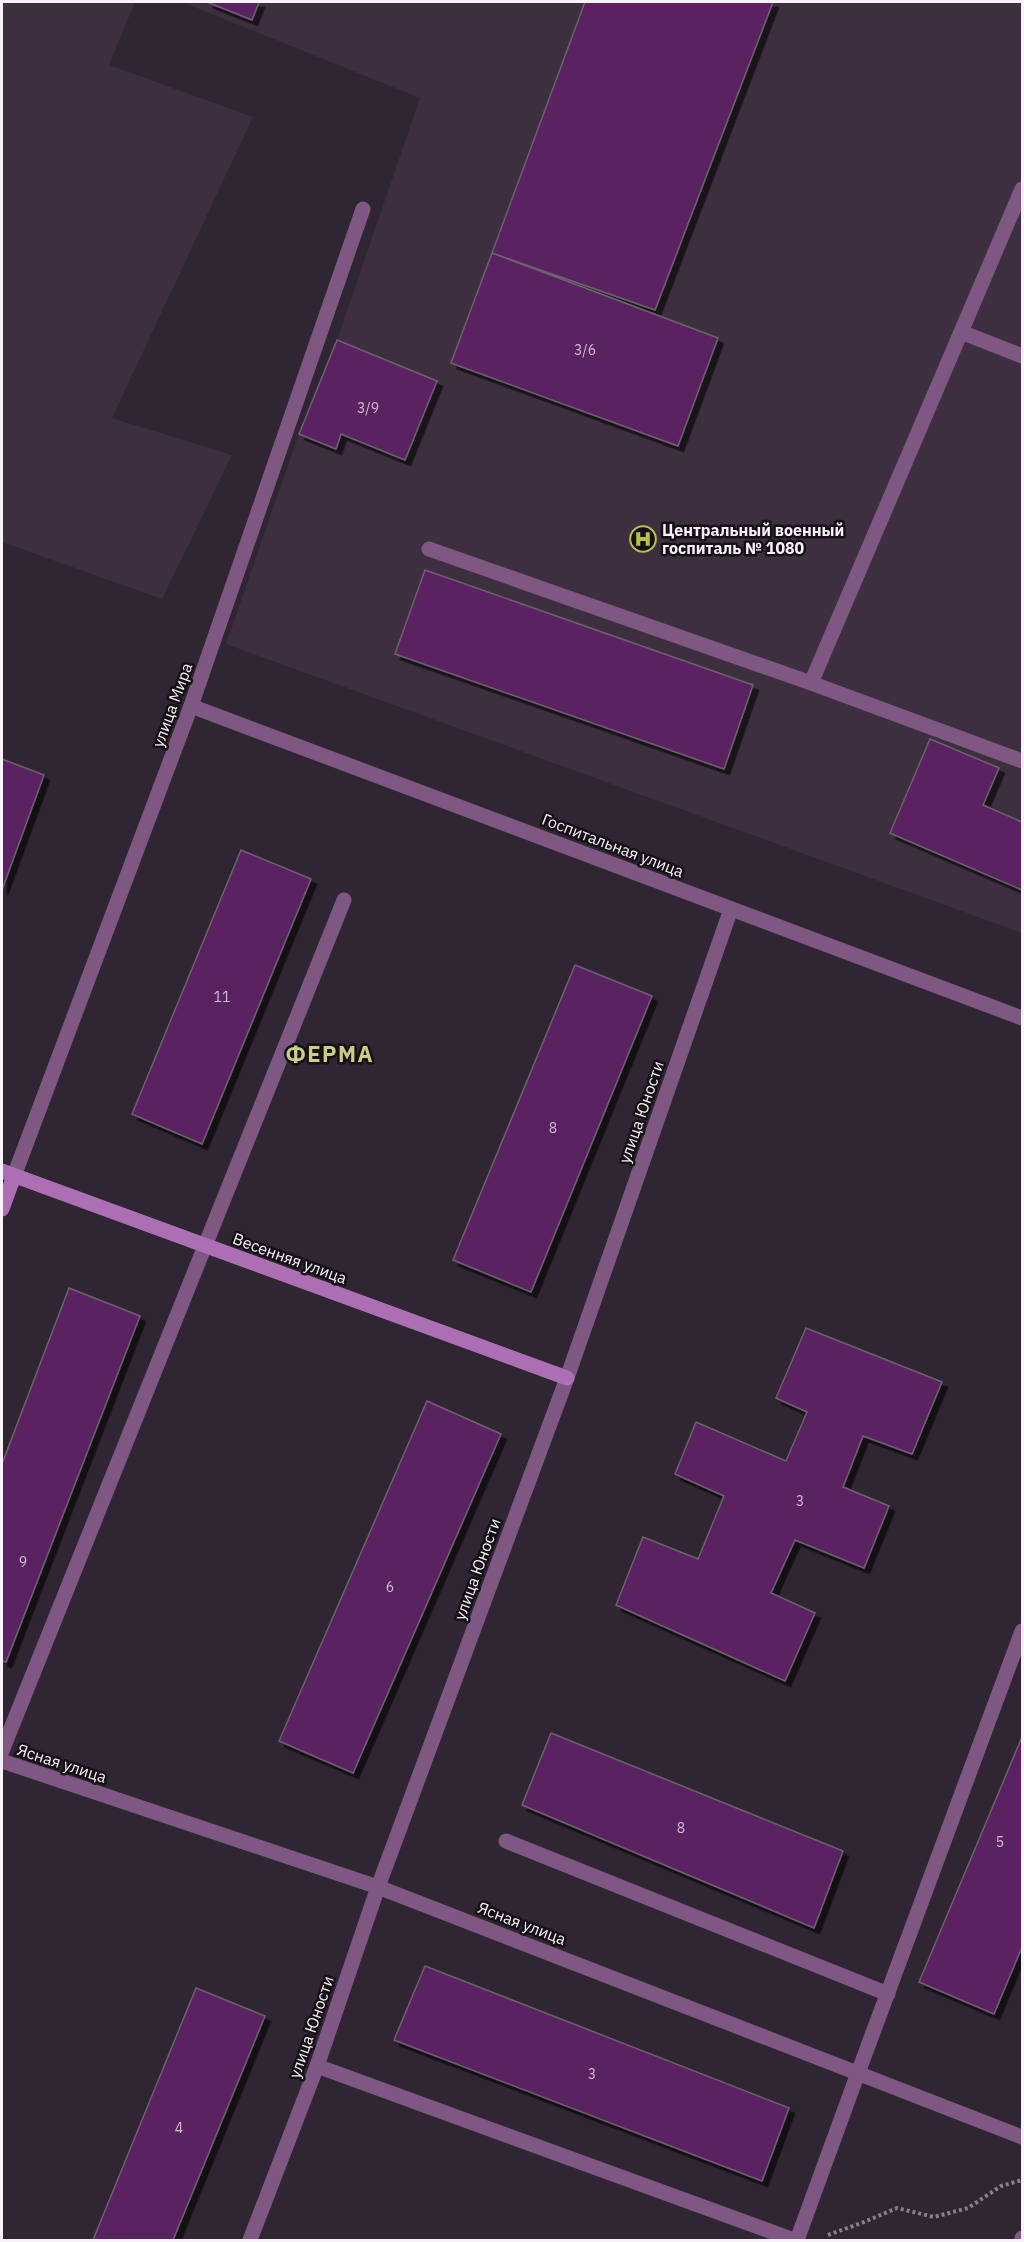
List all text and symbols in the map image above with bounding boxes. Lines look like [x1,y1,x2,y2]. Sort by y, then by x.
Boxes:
house number: 3/6 [574,341,596,359]
house number: 3/9 [357,399,379,417]
place label: Центральный военный госпиталь № 1080 [662,520,844,558]
hospital icon: Центральный военный госпиталь № 1080 [628,524,658,554]
street label: улица Мира [147,660,197,750]
street label: Госпитальная улица [539,809,687,881]
house number: 11 [214,988,230,1006]
district label: ФЕРМА [286,1039,374,1068]
street label: улица Юности [614,1058,668,1166]
house number: 8 [549,1119,557,1137]
street label: Весенняя улица [230,1228,350,1288]
house number: 3 [796,1492,804,1510]
street label: улица Юности [449,1515,505,1623]
house number: 9 [19,1553,27,1571]
house number: 6 [386,1578,394,1596]
street label: Ясная улица [15,1739,110,1787]
house number: 8 [677,1819,685,1837]
house number: 5 [996,1833,1004,1851]
street label: Ясная улица [475,1897,569,1949]
street label: улица Юности [284,1973,338,2081]
house number: 3 [588,2065,596,2083]
house number: 4 [175,2119,183,2137]

